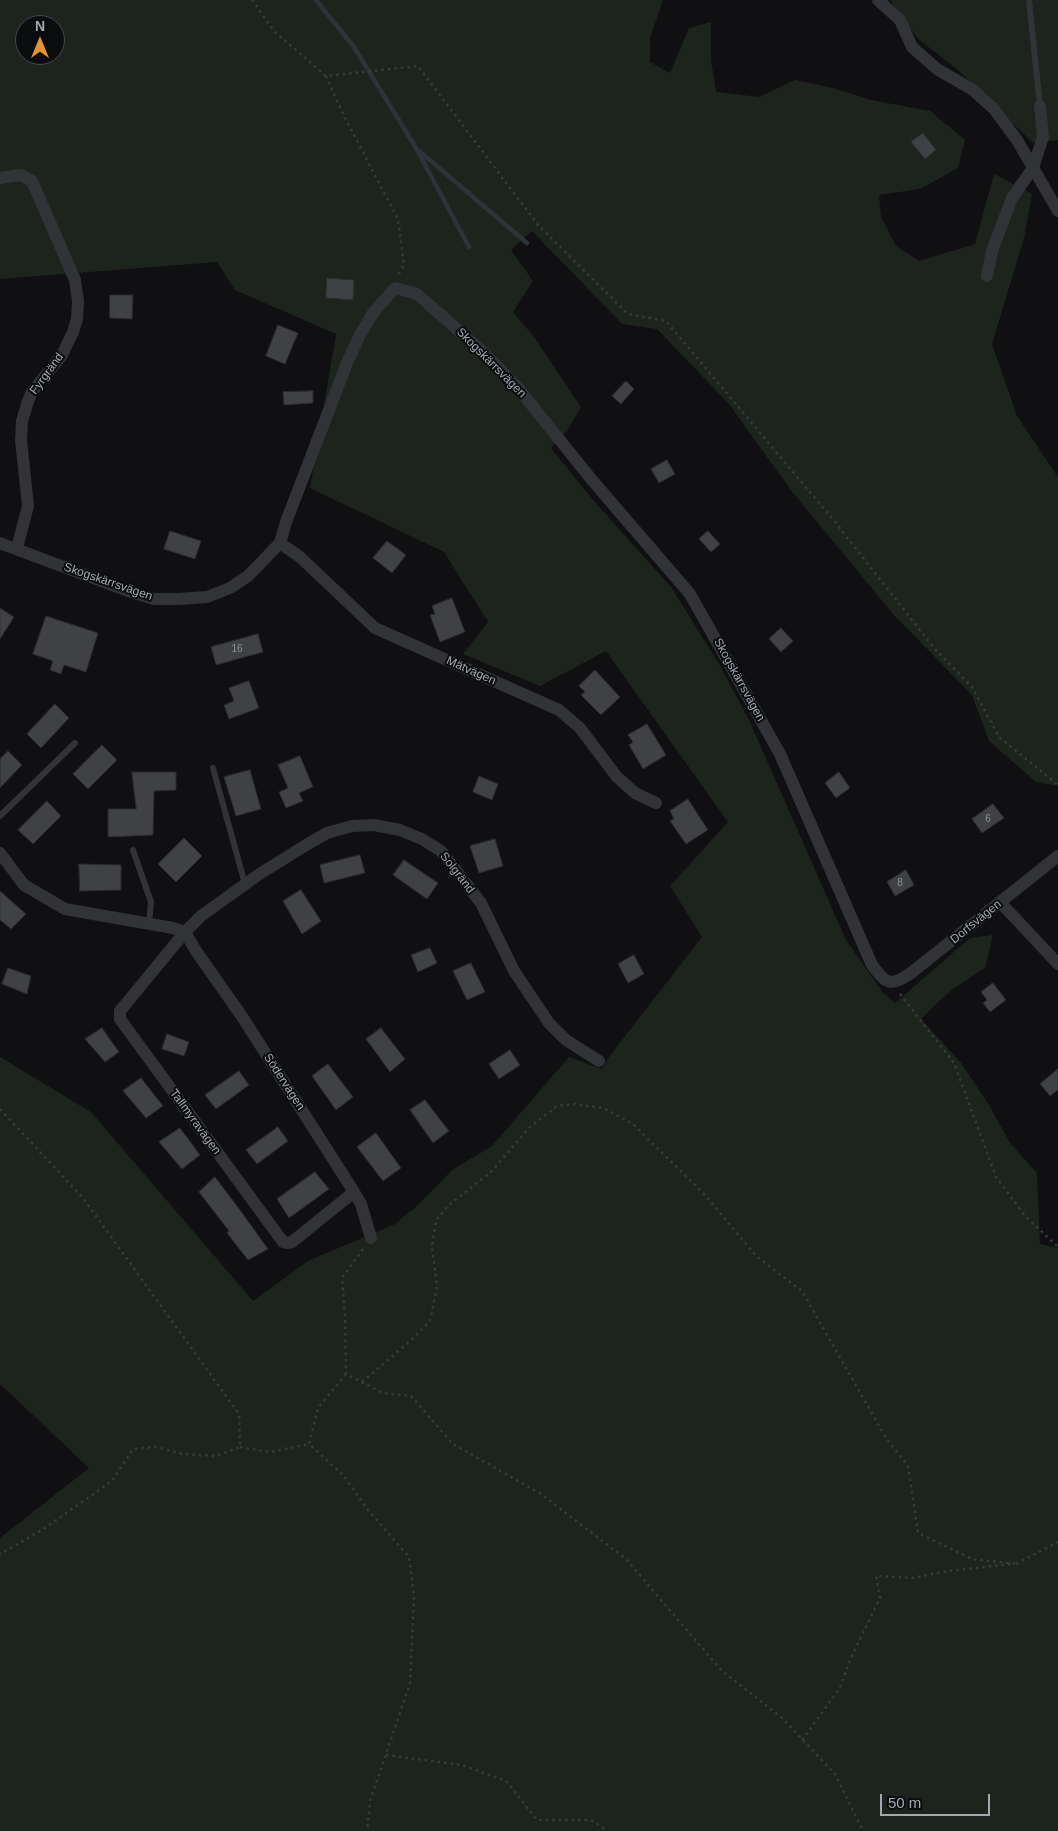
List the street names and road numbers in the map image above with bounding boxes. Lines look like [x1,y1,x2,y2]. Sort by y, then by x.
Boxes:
street label: Skogskärrsvägen [453,325,529,401]
street label: Fyrgränd [27,350,67,398]
street label: Skogskärrsvägen [62,560,154,604]
street label: Skogskärrsvägen [710,636,768,724]
street label: Mätvägen [444,654,498,688]
street label: Solgränd [437,850,477,896]
street label: Dorfsvägen [948,897,1004,947]
street label: Södervägen [260,1051,308,1113]
street label: Tallmyravägen [166,1086,224,1158]

